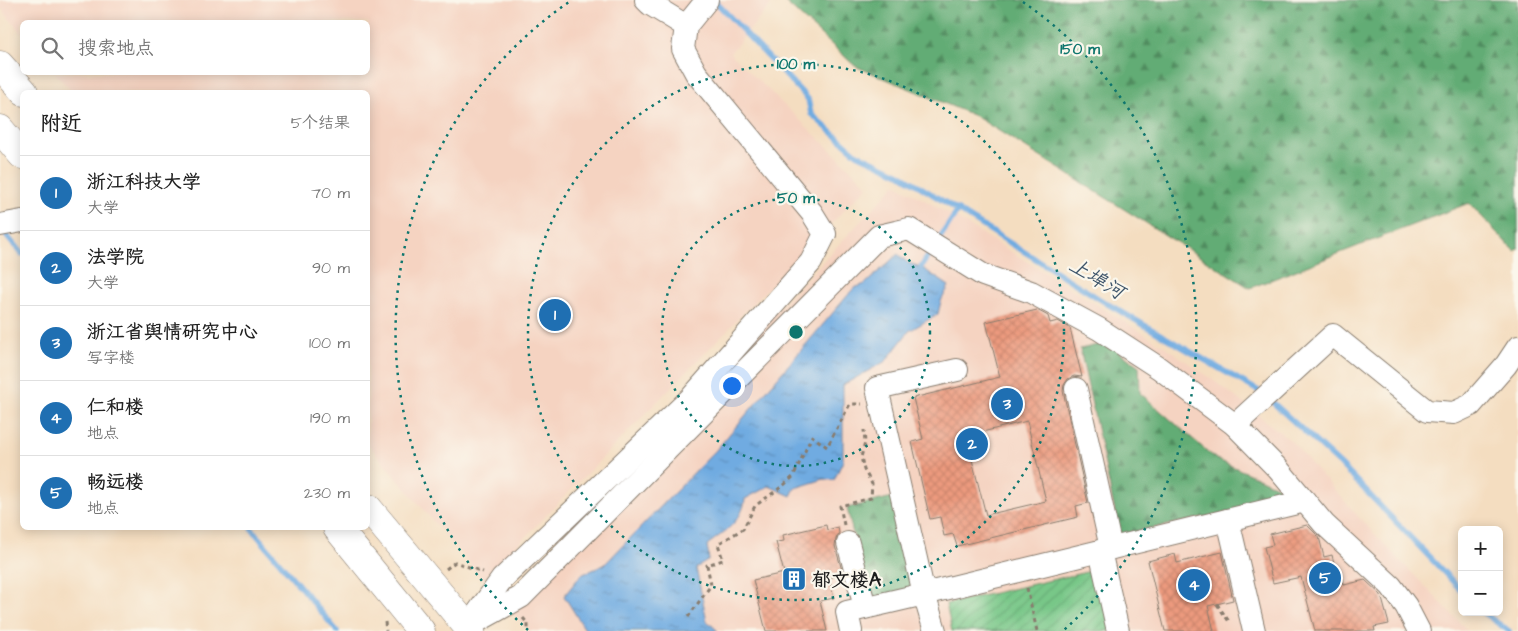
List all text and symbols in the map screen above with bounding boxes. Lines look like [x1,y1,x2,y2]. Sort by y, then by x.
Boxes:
search box [20,20,370,75]
icon: search [38,34,66,62]
text: 搜索地点 [78,35,154,62]
text: 150 m [1060,39,1100,60]
text: 100 m [777,54,816,75]
text: 附近 [40,109,82,138]
text: 5个结果 [291,112,350,134]
text: 浙江科技大学 [87,169,201,196]
text: 1 [55,182,57,204]
text: 70 m [311,182,350,204]
text: 50 m [777,188,815,209]
text: 大学 [87,197,119,219]
text: 法学院 [87,244,144,271]
water label: 上埠河 [1064,251,1132,308]
text: 2 [51,257,61,279]
text: 90 m [312,257,350,279]
text: 大学 [87,272,119,294]
pin: 1 [539,296,571,334]
text: 浙江省舆情研究中心 [87,319,258,346]
centre of rings [787,323,805,341]
text: 3 [52,332,60,354]
text: 100 m [309,332,350,354]
text: 写字楼 [87,347,135,369]
your location [719,373,745,399]
pin: 3 [991,385,1023,423]
text: 仁和楼 [87,394,144,421]
text: 4 [51,407,61,429]
text: 190 m [310,407,350,429]
text: 地点 [87,422,119,444]
pin: 2 [956,425,988,463]
text: 畅远楼 [87,469,144,496]
text: 5 [50,482,62,504]
text: 230 m [304,482,350,504]
text: 地点 [87,497,119,519]
map controls [1458,526,1503,616]
button: + [1458,526,1503,571]
pin: 5 [1309,559,1341,597]
building icon: 郁文楼A [781,566,807,592]
pin: 4 [1178,566,1210,604]
place label: 郁文楼A [812,567,882,594]
button: − [1458,571,1503,616]

